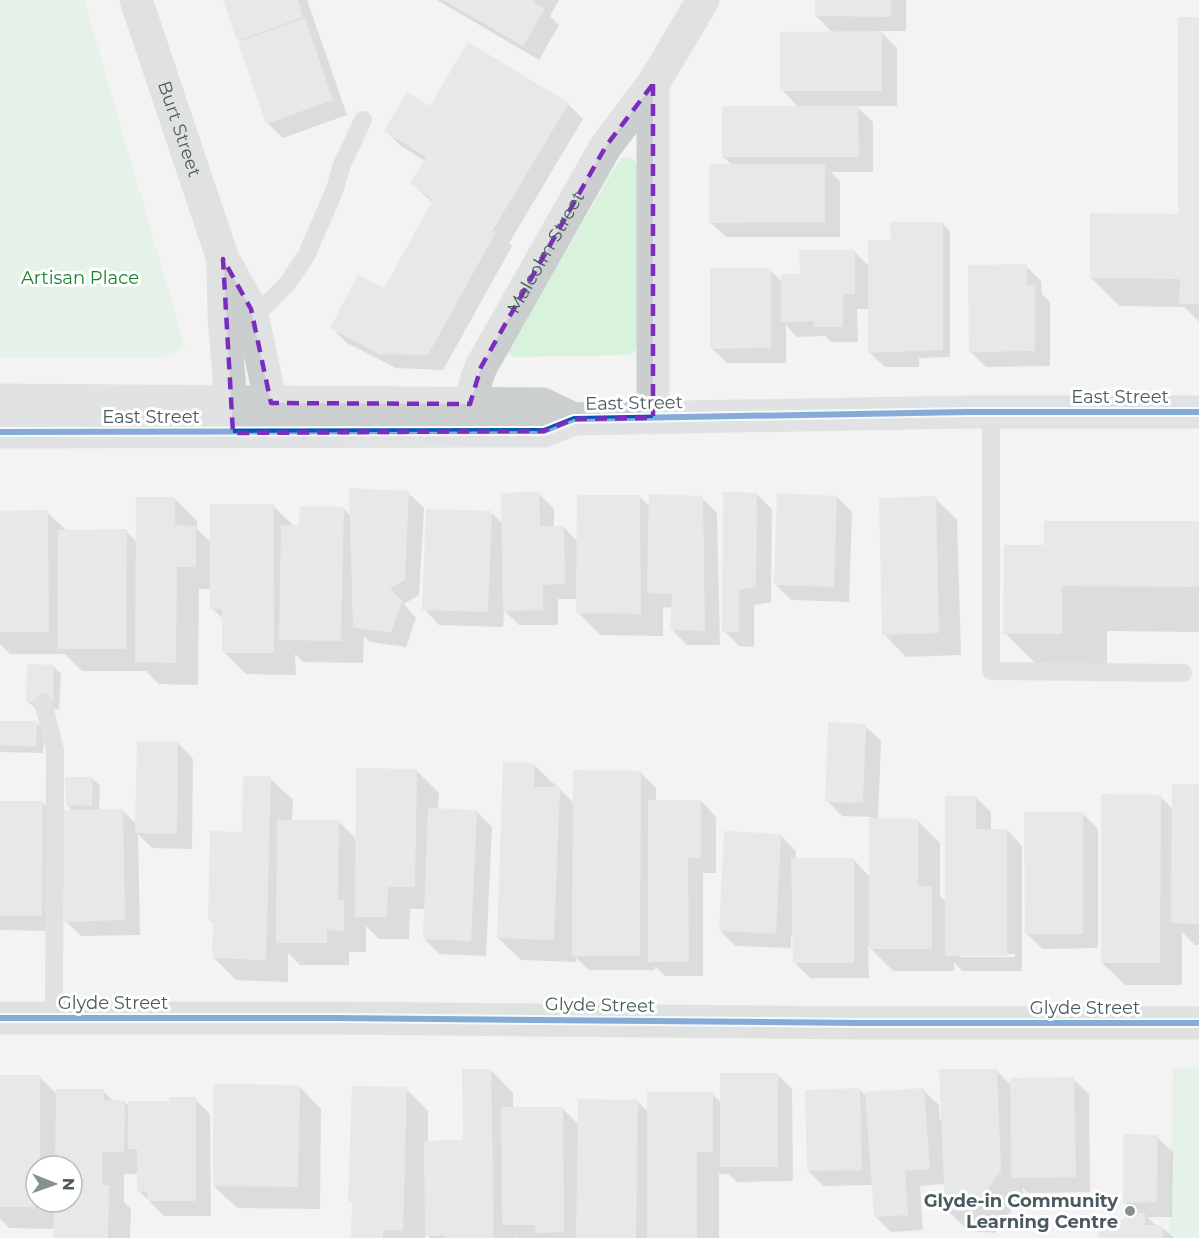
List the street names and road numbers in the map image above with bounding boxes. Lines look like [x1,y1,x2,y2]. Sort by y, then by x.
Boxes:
street label: Burt Street [153,78,206,180]
street label: Malcolm Street [502,187,589,318]
street label: East Street [1071,386,1169,408]
street label: East Street [585,391,683,415]
street label: East Street [102,406,200,428]
street label: Glyde Street [58,992,168,1014]
street label: Glyde Street [545,993,655,1017]
street label: Glyde Street [1030,997,1140,1019]

